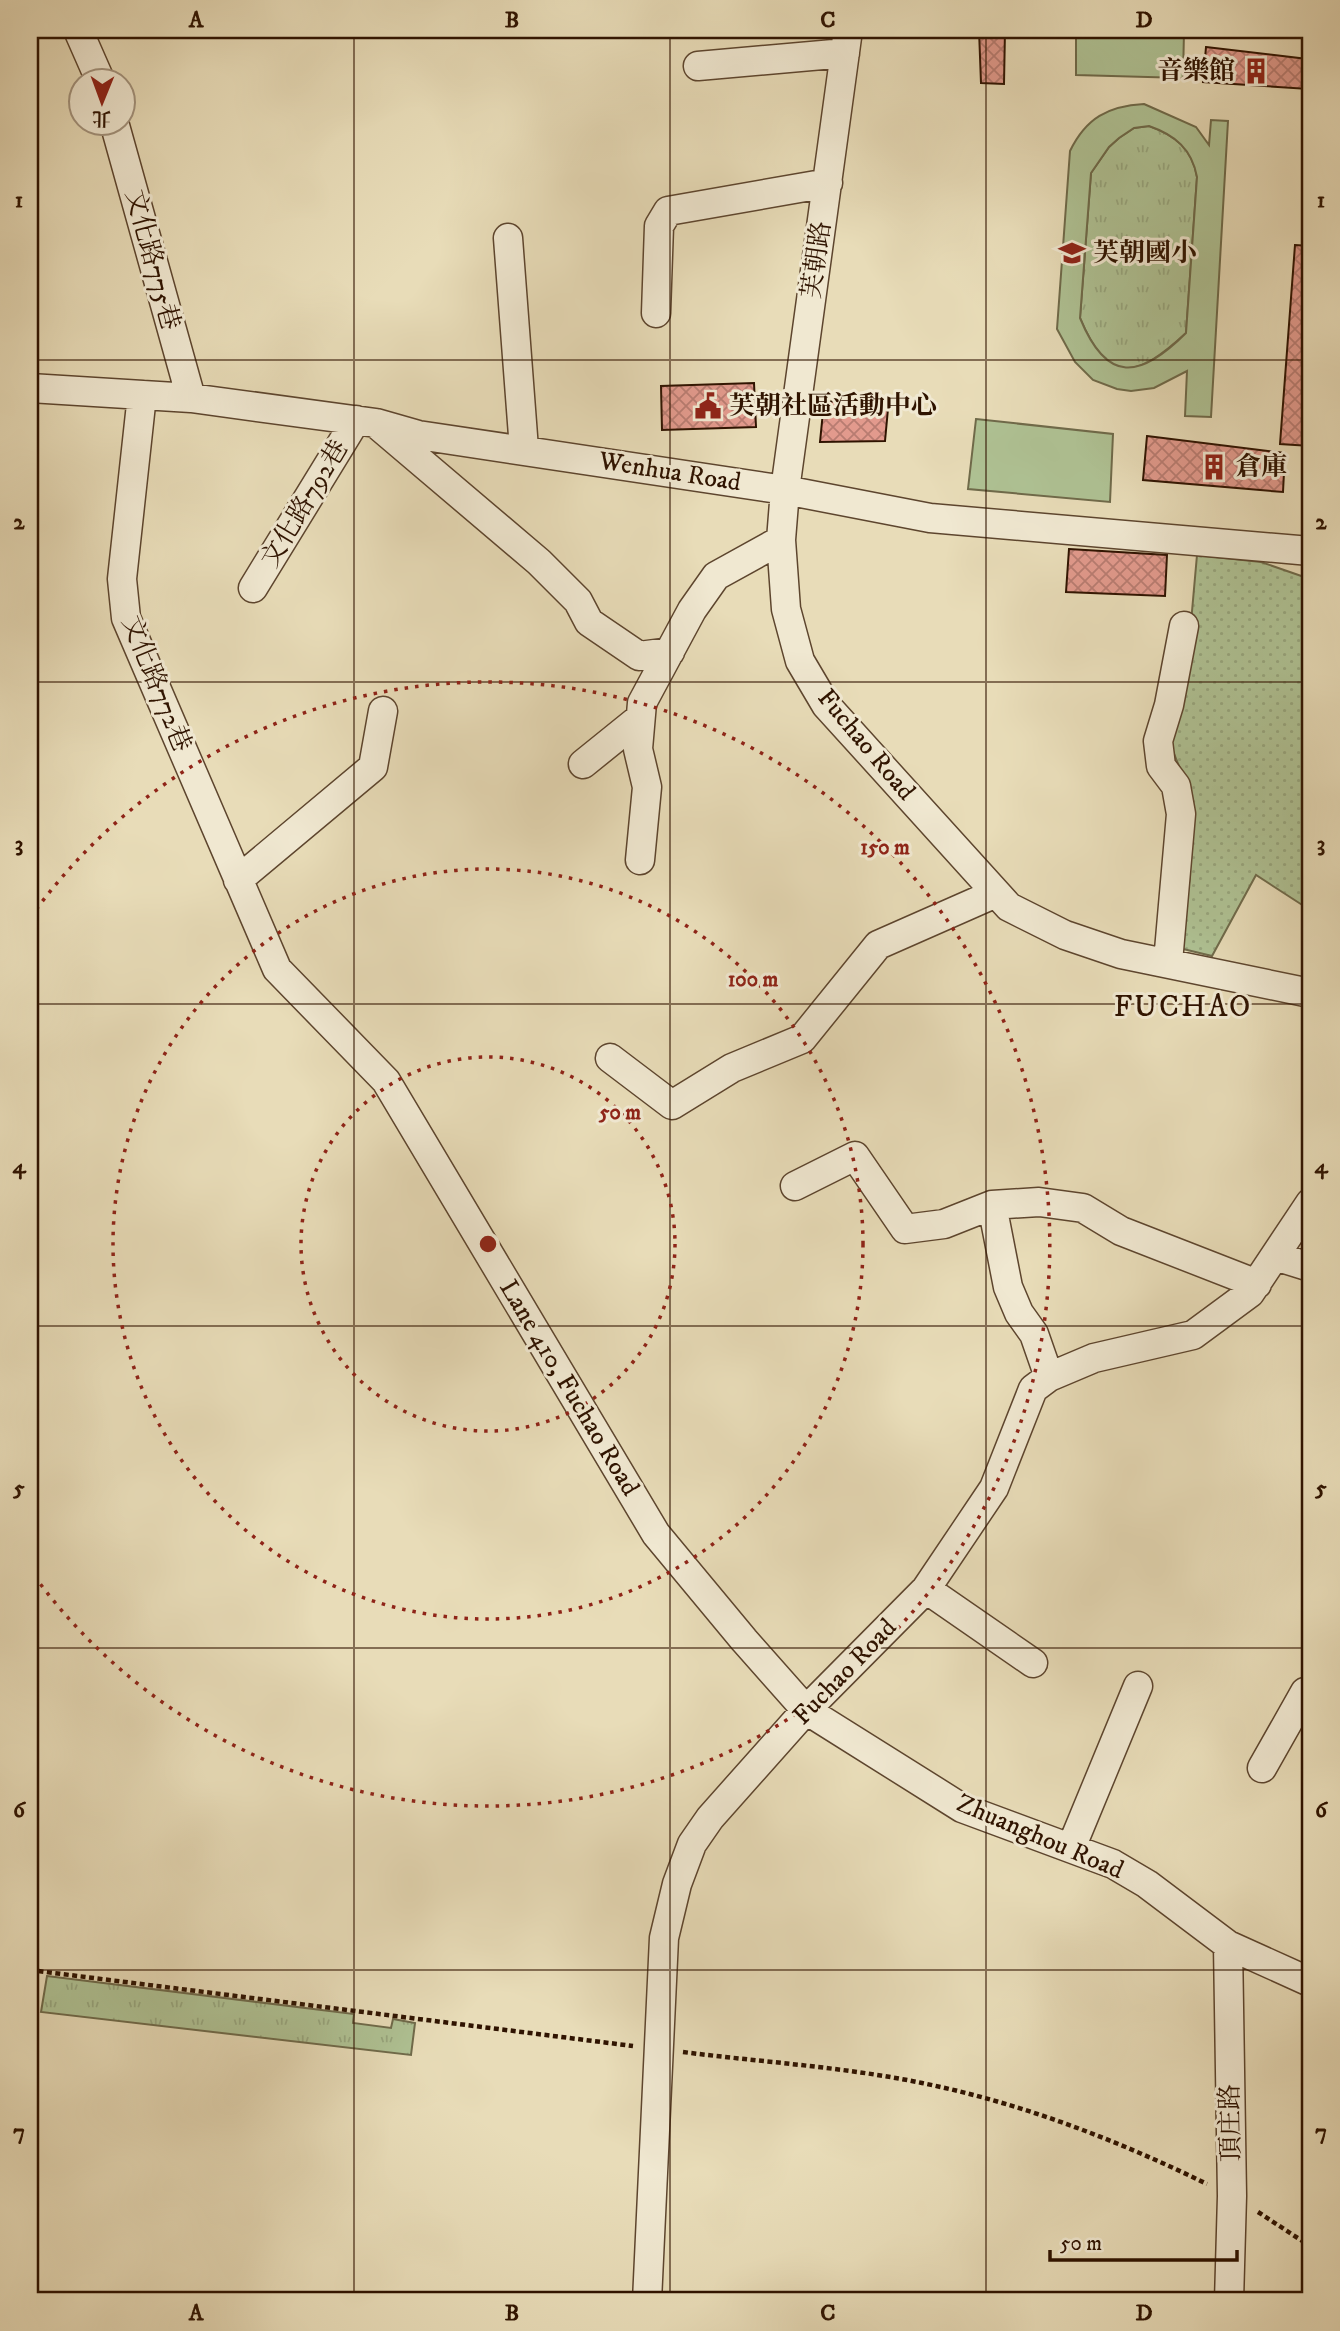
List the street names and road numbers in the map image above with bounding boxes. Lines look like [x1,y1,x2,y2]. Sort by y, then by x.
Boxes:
street label: 文化路775巷 [117,186,187,334]
street label: 芙朝路 [795,219,839,301]
street label: 文化路792巷 [254,434,356,574]
street label: Wenhua Road [596,444,743,500]
street label: 文化路772巷 [114,611,198,757]
street label: Fuchao Road [810,682,922,808]
street label: Lane 410, Fuchao Road [491,1274,647,1502]
street label: Fuchao Road [786,1612,904,1732]
street label: Zhuanghou Road [952,1787,1128,1887]
street label: 頂庄路 [1214,2084,1248,2162]

